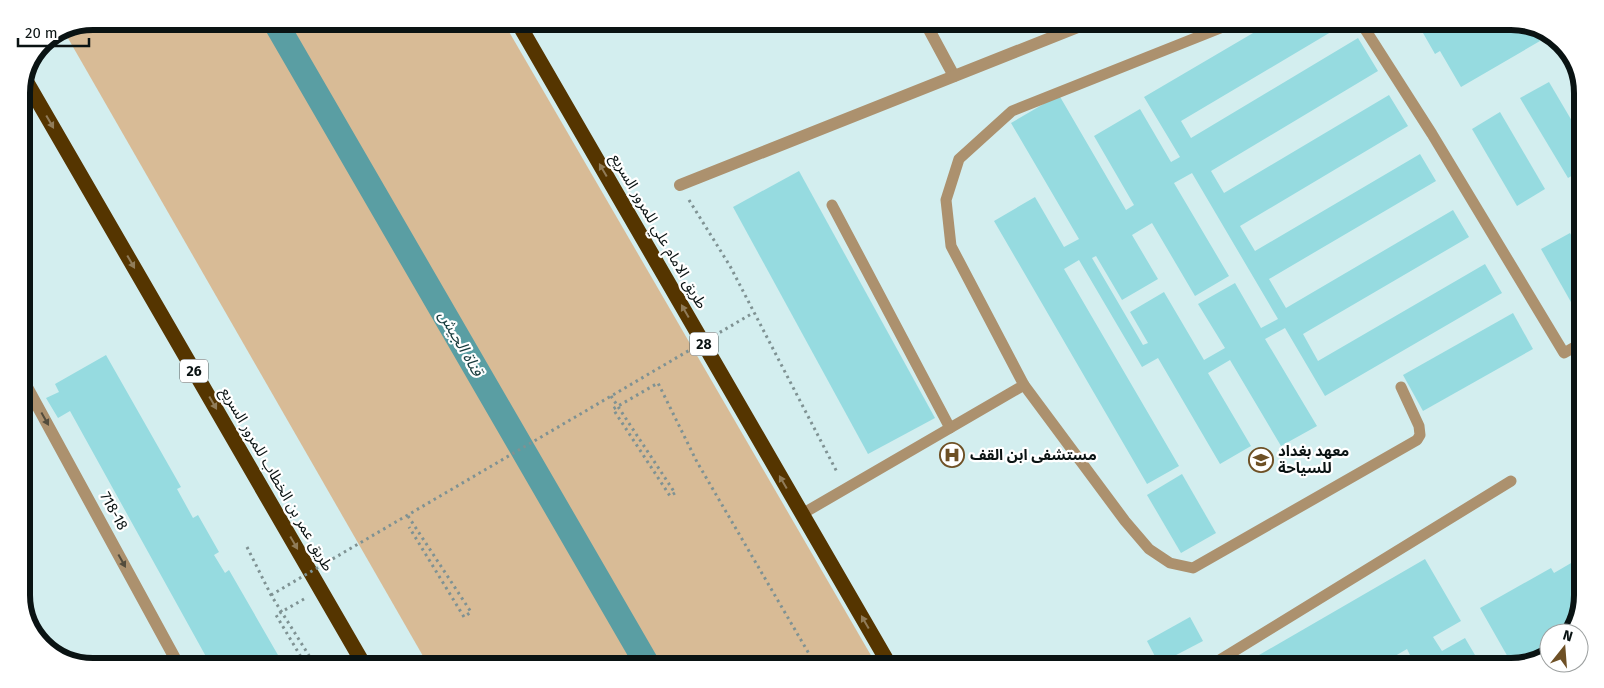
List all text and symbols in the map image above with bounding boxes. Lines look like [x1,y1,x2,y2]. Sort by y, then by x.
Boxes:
scale bar [18,15,89,47]
text: 20 m [25,24,58,42]
one-way arrow [46,114,54,129]
street label: طريق الامام علي للمرور السريع [605,150,711,313]
one-way arrow [599,163,608,177]
one-way arrow [127,256,136,269]
one-way arrow [680,304,689,317]
water label: قناة الجيش [435,307,488,380]
road number: 28 [690,332,718,356]
road number: 26 [180,360,208,382]
street label: طريق عمر بن الخطاب للمرور السريع [214,384,337,576]
one-way arrow [209,395,217,410]
one-way arrow [41,411,49,426]
hospital icon: مستشفى ابن القف [939,442,965,468]
place label: معهد بغداد للسياحة [1278,442,1349,477]
place label: مستشفى ابن القف [970,446,1097,464]
school or university icon: معهد بغداد للسياحة [1248,447,1274,473]
one-way arrow [779,475,788,488]
street label: 718-18 [96,489,132,533]
one-way arrow [290,537,299,550]
one-way arrow [118,555,127,568]
one-way arrow [860,616,869,629]
north arrow [1539,623,1589,673]
text: N [1561,627,1575,646]

